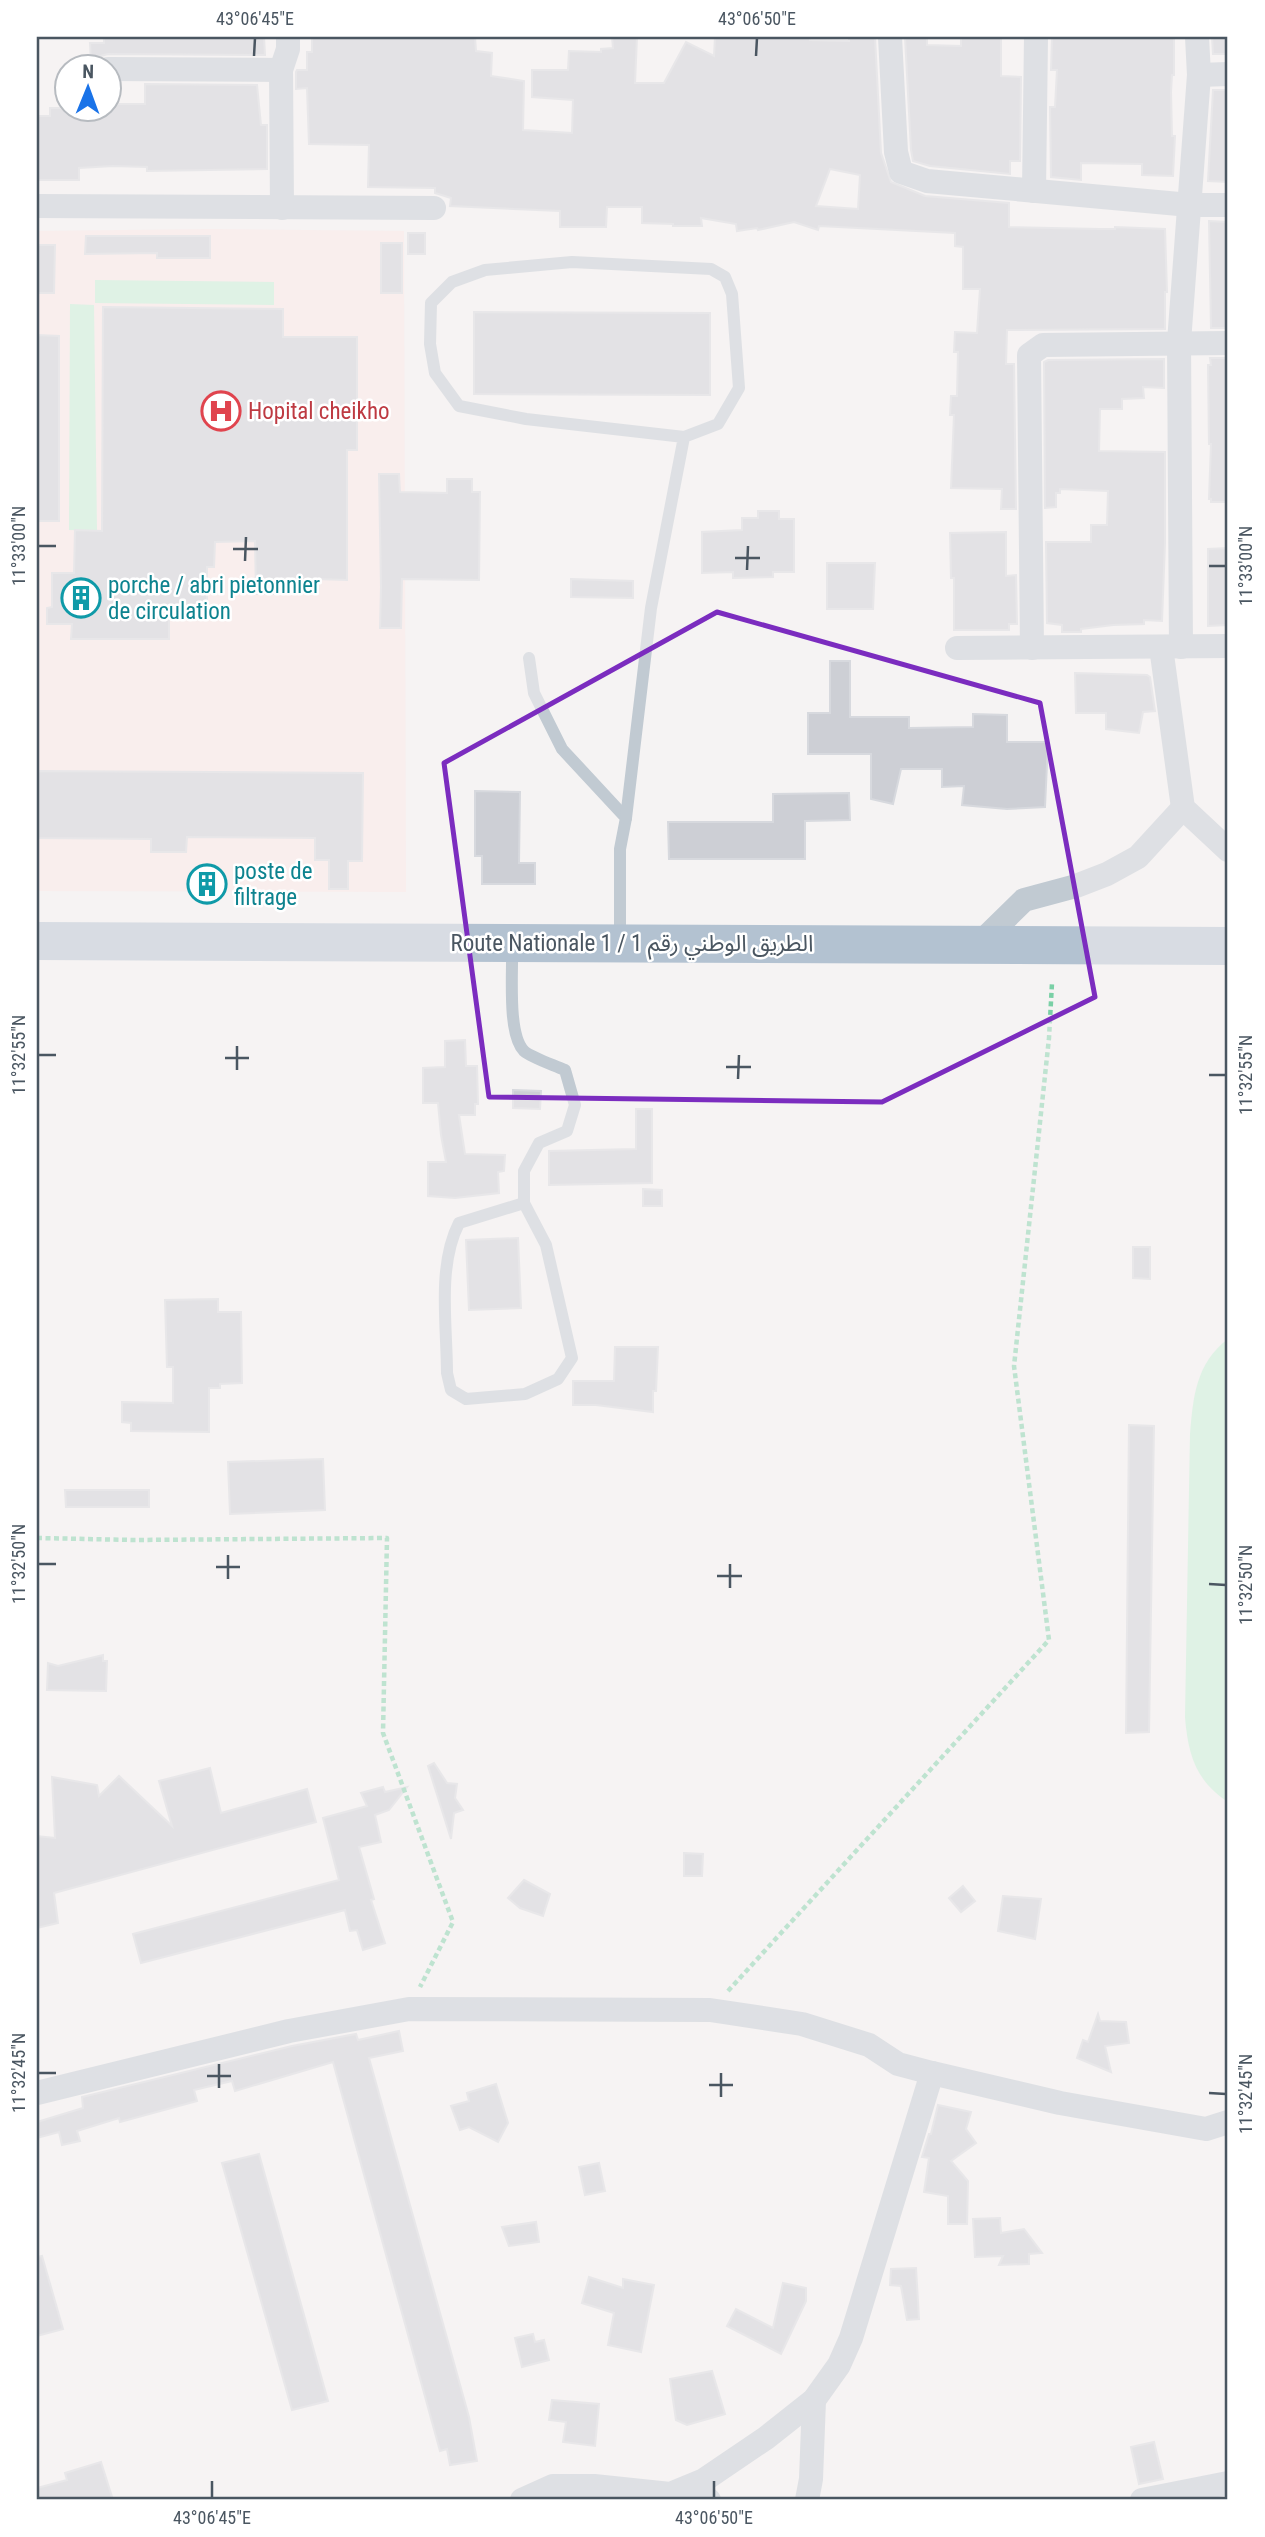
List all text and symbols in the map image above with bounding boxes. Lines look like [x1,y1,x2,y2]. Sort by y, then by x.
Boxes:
text: 43°06'45"E [216,8,294,29]
text: 43°06'50"E [718,8,796,29]
north arrow [52,52,122,122]
text: N [82,60,94,83]
hospital icon: Hopital cheikho [200,390,242,432]
place label: Hopital cheikho [248,398,390,425]
text: 11°33'00"N [8,506,29,586]
text: 11°33'00"N [1235,526,1256,606]
place label: porche / abri pietonnier de circulation [108,572,320,625]
building icon: porche / abri pietonnier de circulation [60,577,102,619]
place label: poste de filtrage [234,858,312,911]
building icon: poste de filtrage [186,863,228,905]
street label: Route Nationale 1 / الطريق الوطني رقم 1 [450,930,814,960]
text: 11°32'55"N [8,1015,29,1095]
text: 11°32'55"N [1235,1035,1256,1115]
text: 11°32'50"N [8,1524,29,1604]
text: 11°32'50"N [1235,1545,1256,1625]
text: 11°32'45"N [8,2033,29,2113]
text: 11°32'45"N [1235,2054,1256,2134]
text: 43°06'45"E [173,2507,251,2528]
text: 43°06'50"E [675,2507,753,2528]

